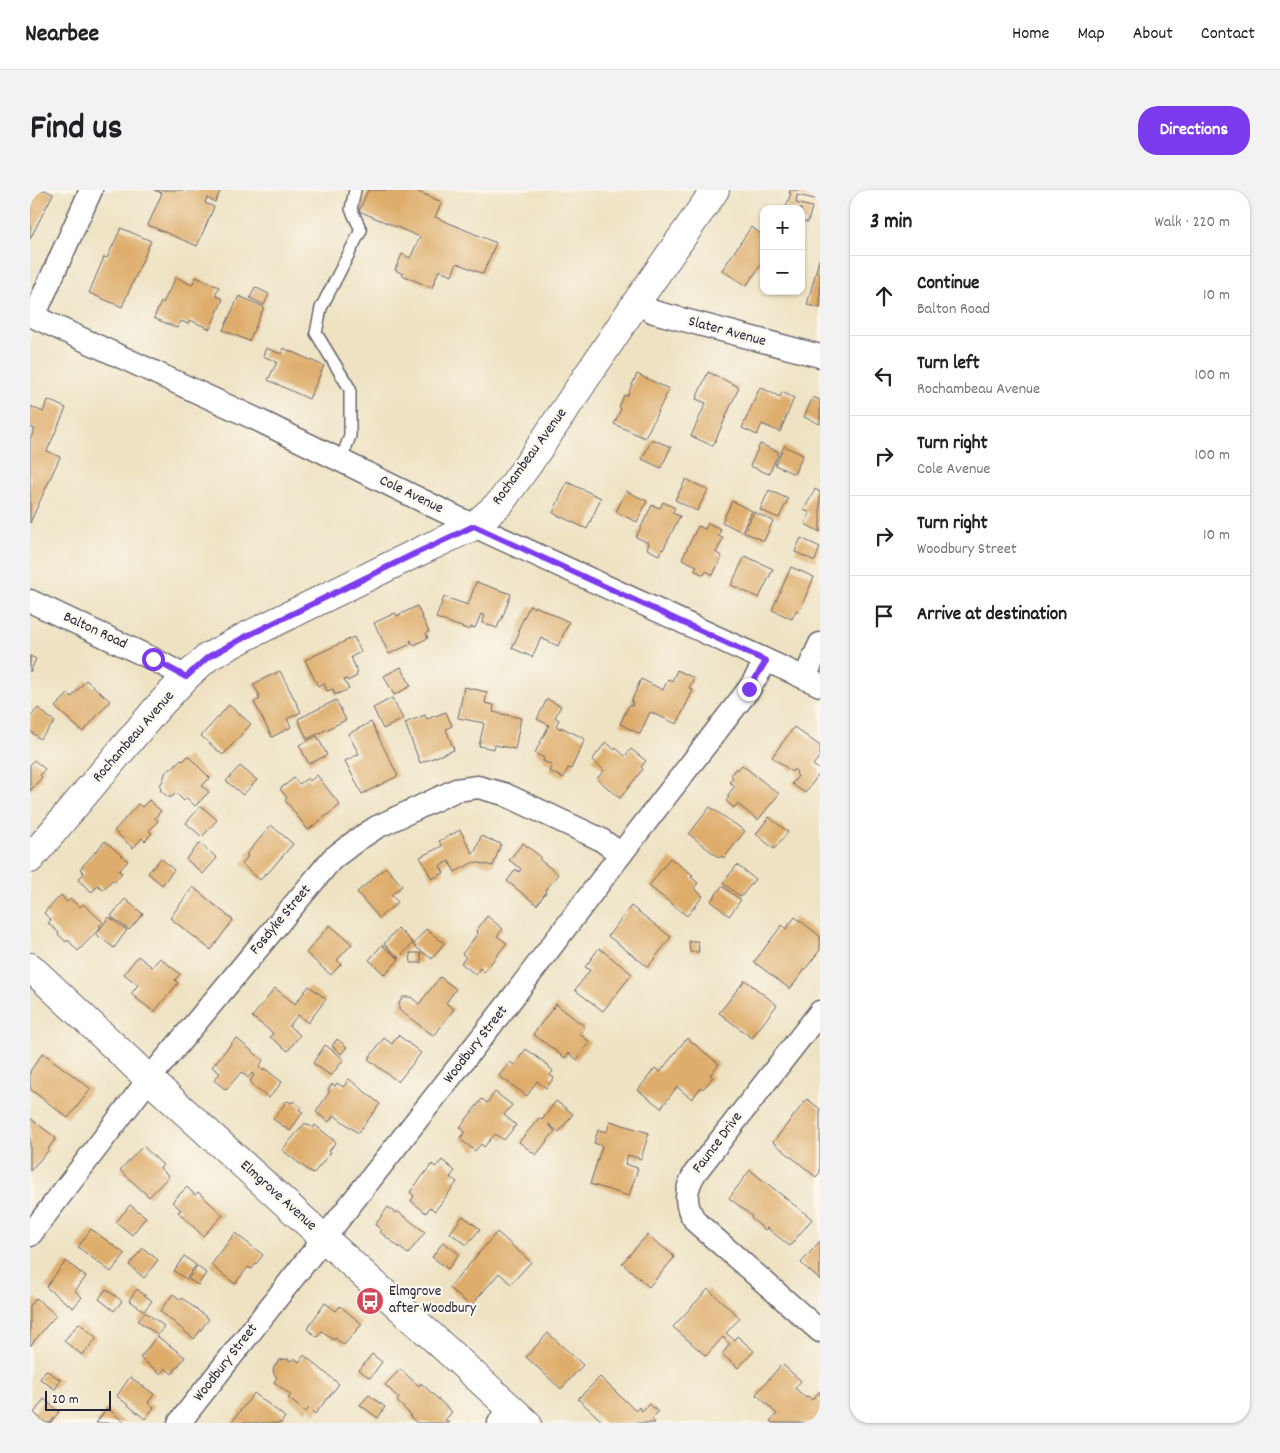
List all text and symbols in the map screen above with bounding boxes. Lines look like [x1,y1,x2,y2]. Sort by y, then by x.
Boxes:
text: Nearbee [25,18,99,52]
text: Home [1012,22,1049,47]
text: Map [1077,22,1105,47]
text: About [1133,22,1173,47]
text: Contact [1201,22,1255,47]
text: Find us [30,105,122,155]
button: Directions [1138,106,1250,155]
map controls [760,205,805,295]
button: + [760,205,805,250]
text: 3 min [870,208,912,238]
text: Walk · 220 m [1155,211,1230,234]
button: − [760,250,805,295]
text: Continue [917,271,979,298]
icon: ahead [870,282,898,310]
text: 10 m [1203,284,1230,307]
text: Balton Road [917,298,990,321]
street label: Slater Avenue [686,311,769,353]
text: Turn left [917,351,980,378]
icon: left [870,362,898,390]
text: 100 m [1194,364,1230,387]
text: Rochambeau Avenue [917,378,1040,401]
street label: Rochambeau Avenue [487,404,573,510]
text: Turn right [917,431,988,458]
icon: right [870,442,898,470]
text: 100 m [1194,444,1230,467]
text: Cole Avenue [917,458,990,481]
street label: Cole Avenue [375,470,447,520]
text: Turn right [917,511,988,538]
icon: right [870,522,898,550]
text: 10 m [1203,524,1230,547]
text: Woodbury Street [917,538,1017,561]
icon: arrive [870,602,898,630]
text: Arrive at destination [917,602,1067,629]
street label: Balton Road [59,607,131,655]
route start [142,648,165,671]
route end [738,678,761,701]
street label: Rochambeau Avenue [88,686,180,788]
street label: Fosdyke Street [245,880,317,960]
street label: Woodbury Street [439,1001,514,1089]
street label: Faunce Drive [688,1107,749,1178]
street label: Elmgrove Avenue [235,1155,322,1237]
place label: Elmgrove after Woodbury [389,1281,477,1320]
bus stop icon: Elmgrove after Woodbury [355,1286,385,1316]
street label: Woodbury Street [189,1319,264,1407]
scale bar [45,1388,111,1411]
text: 20 m [52,1390,79,1410]

